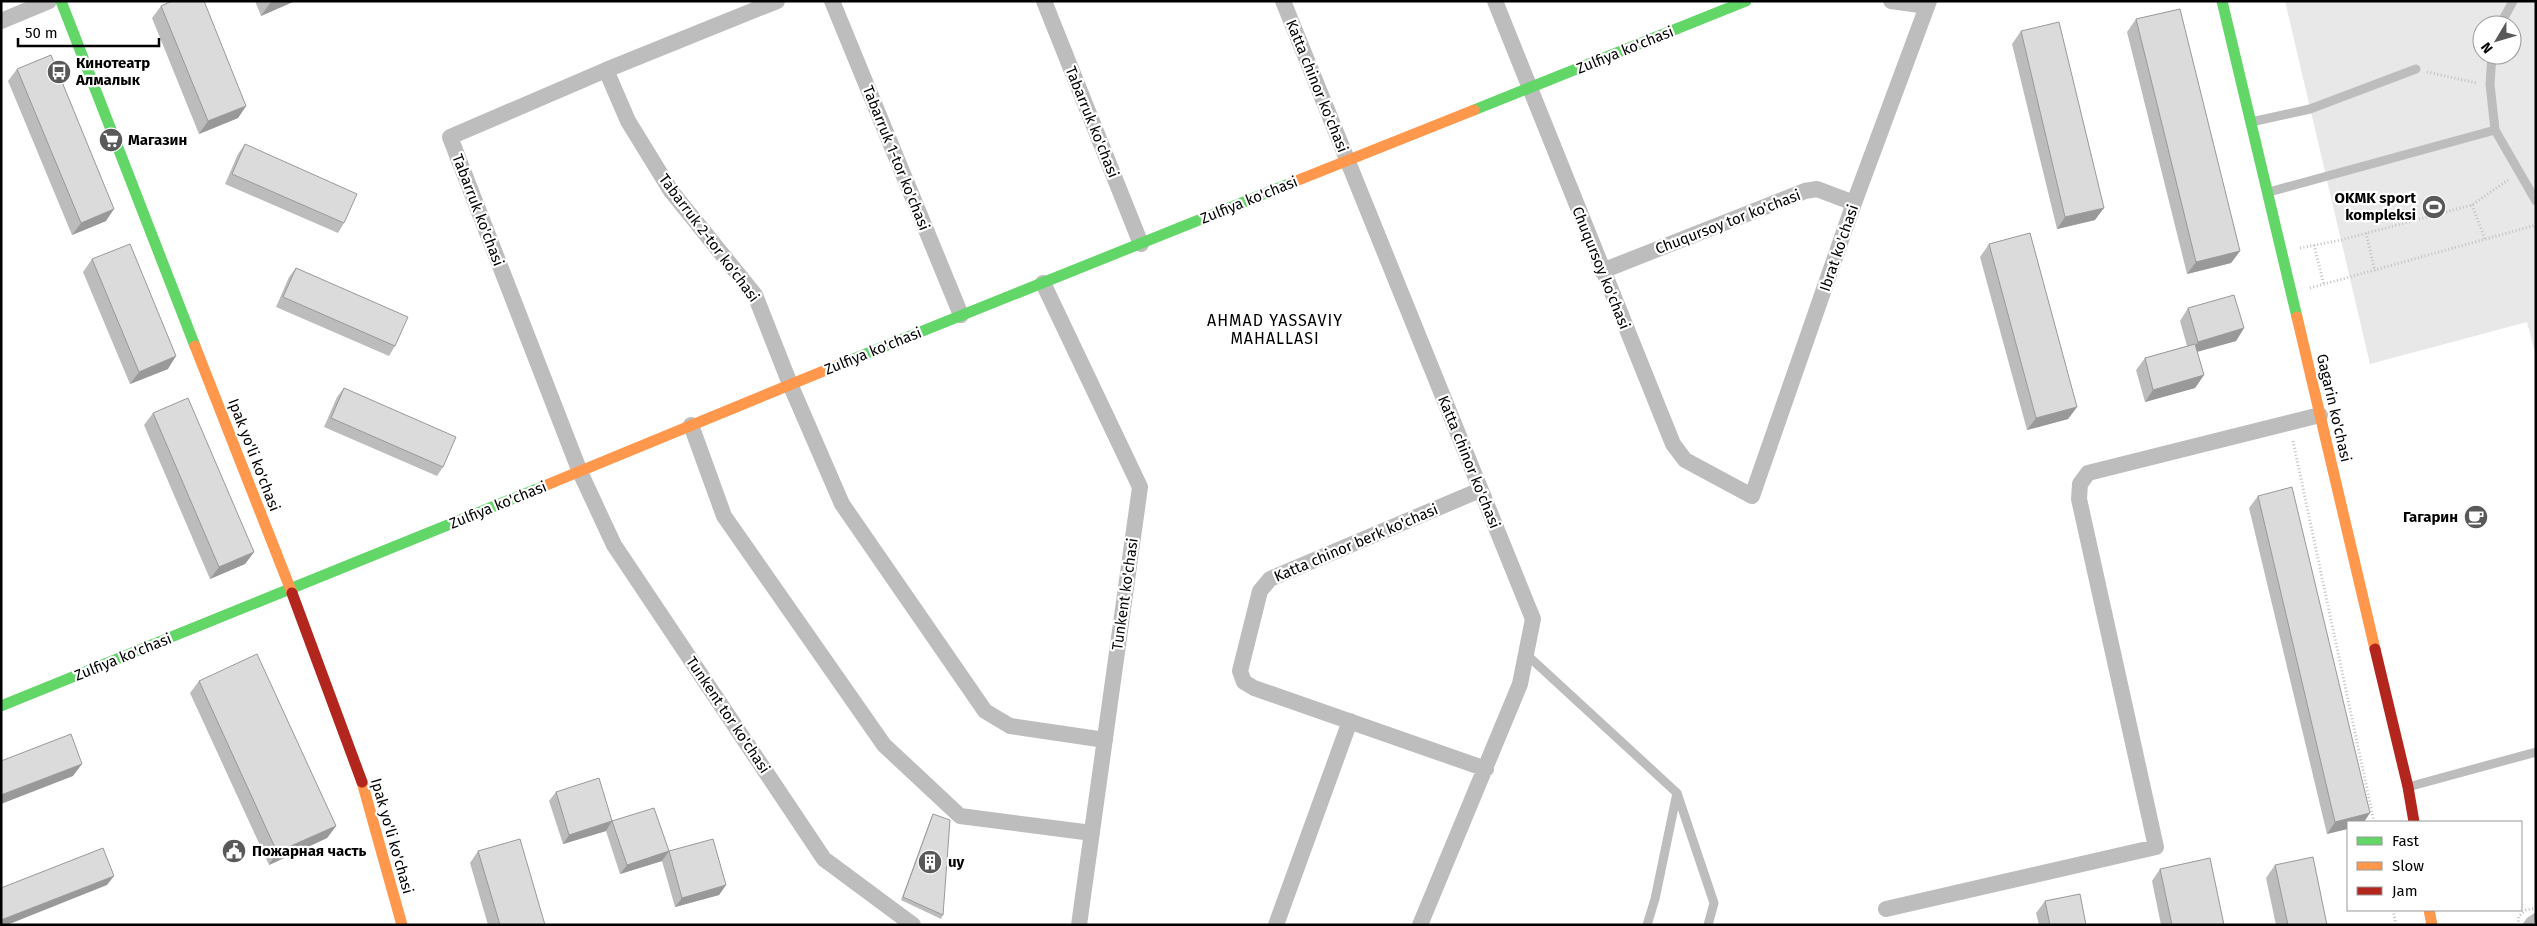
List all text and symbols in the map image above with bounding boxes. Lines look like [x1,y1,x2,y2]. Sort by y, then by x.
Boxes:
scale bar [18,15,159,47]
north arrow [2472,15,2522,65]
street label: Katta chinor ko'chasi [1282,17,1352,155]
street label: Zulfiya ko'chasi [1574,22,1676,78]
text: 50 m [25,24,58,42]
text: N [2478,39,2497,57]
place label: Кинотеатр Алмалык [75,54,150,89]
bus stop icon: Кинотеатр Алмалык [46,59,72,85]
street label: Tabarruk ko'chasi [1061,64,1123,180]
street label: Tabarruk 1-tor ko'chasi [859,83,933,233]
supermarket icon: Магазин [98,127,124,153]
place label: Магазин [128,131,187,149]
street label: Tabarruk ko'chasi [448,151,508,269]
street label: Tabarruk 2-tor ko'chasi [655,170,763,306]
street label: Zulfiya ko'chasi [1198,172,1300,228]
street label: Chuqursoy tor ko'chasi [1653,186,1803,258]
place label: OKMK sport kompleksi [2335,189,2416,224]
sports icon: OKMK sport kompleksi [2421,194,2447,220]
street label: Ibrat ko'chasi [1816,202,1862,294]
street label: Chuqursoy ko'chasi [1568,204,1634,332]
district label: AHMAD YASSAVIY MAHALLASI [1207,311,1343,348]
street label: Zulfiya ko'chasi [822,323,924,379]
street label: Gagarin ko'chasi [2313,352,2355,464]
street label: Katta chinor ko'chasi [1434,393,1504,531]
street label: Ipak yo'li ko'chasi [224,396,284,514]
street label: Zulfiya ko'chasi [447,477,549,533]
street label: Katta chinor berk ko'chasi [1271,500,1441,586]
cafe icon: Гагарин [2463,504,2489,530]
place label: Гагарин [2403,508,2458,526]
street label: Tunkent ko'chasi [1108,537,1142,651]
street label: Zulfiya ko'chasi [72,629,174,685]
street label: Tunkent tor ko'chasi [682,653,774,777]
street label: Ipak yo'li ko'chasi [367,776,417,896]
legend [2347,821,2522,911]
text: Fast [2392,832,2419,850]
public building icon: Пожарная часть [221,838,247,864]
place label: Пожарная часть [252,842,367,860]
building icon: uy [917,849,943,875]
place label: uy [948,853,965,871]
text: Slow [2392,857,2424,875]
text: Jam [2392,882,2418,900]

